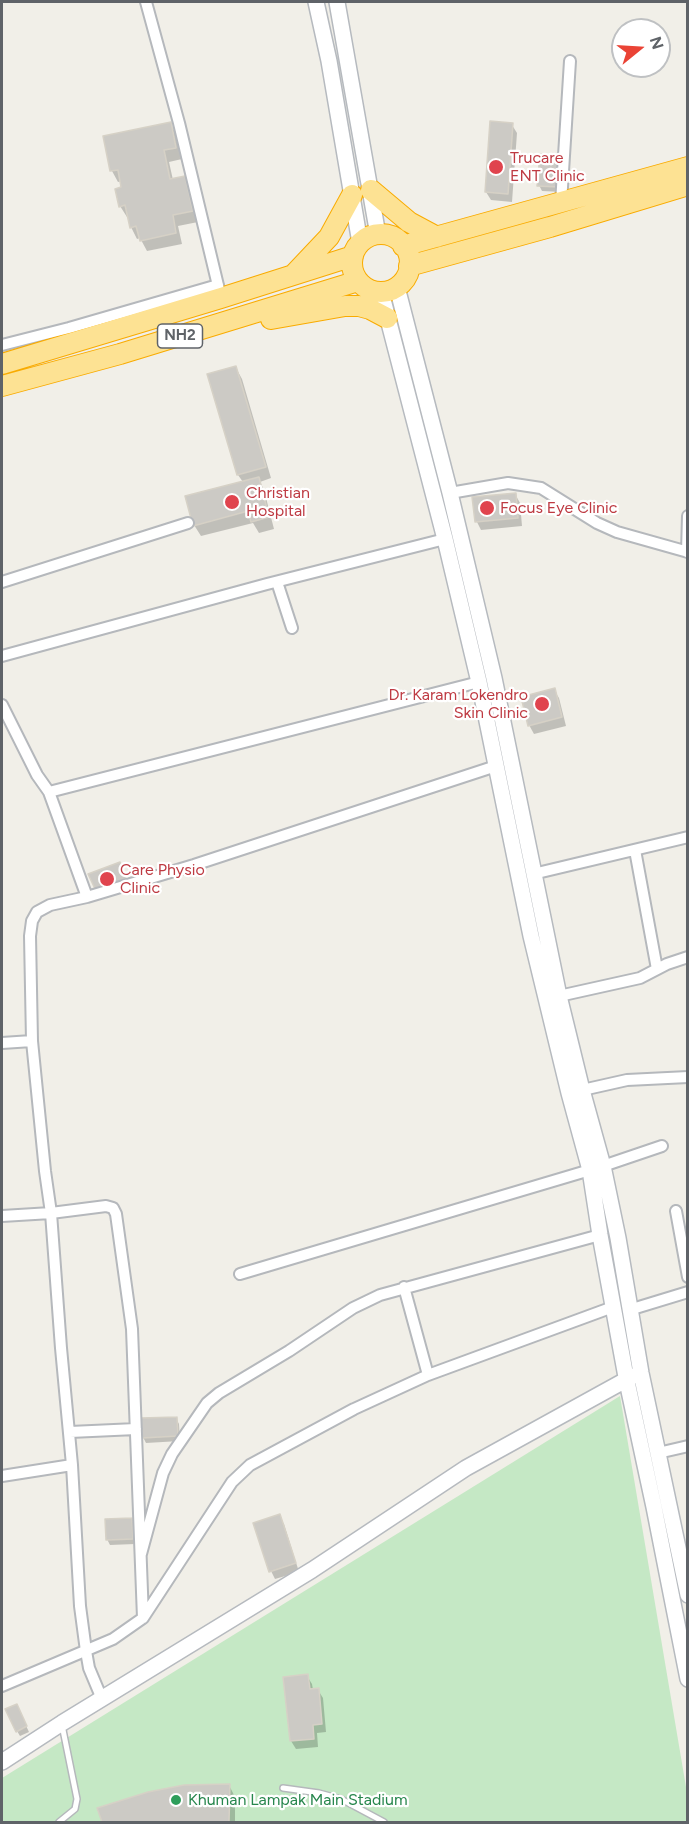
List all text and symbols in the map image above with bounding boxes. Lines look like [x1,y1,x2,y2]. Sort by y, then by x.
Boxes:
north arrow [611,18,671,78]
text: N [646,34,668,52]
place label: Trucare ENT Clinic [510,148,585,186]
marker: Trucare ENT Clinic [487,158,505,176]
road number: NH2 [158,324,202,348]
place label: Christian Hospital [246,483,310,521]
marker: Christian Hospital [223,493,241,511]
place label: Focus Eye Clinic [500,498,617,518]
marker: Focus Eye Clinic [478,499,496,517]
place label: Dr. Karam Lokendro Skin Clinic [388,685,528,723]
marker: Dr. Karam Lokendro Skin Clinic [533,695,551,713]
place label: Care Physio Clinic [120,860,205,898]
marker: Care Physio Clinic [98,870,116,888]
place label: Khuman Lampak Main Stadium [188,1790,408,1810]
marker: Khuman Lampak Main Stadium [169,1793,183,1807]

